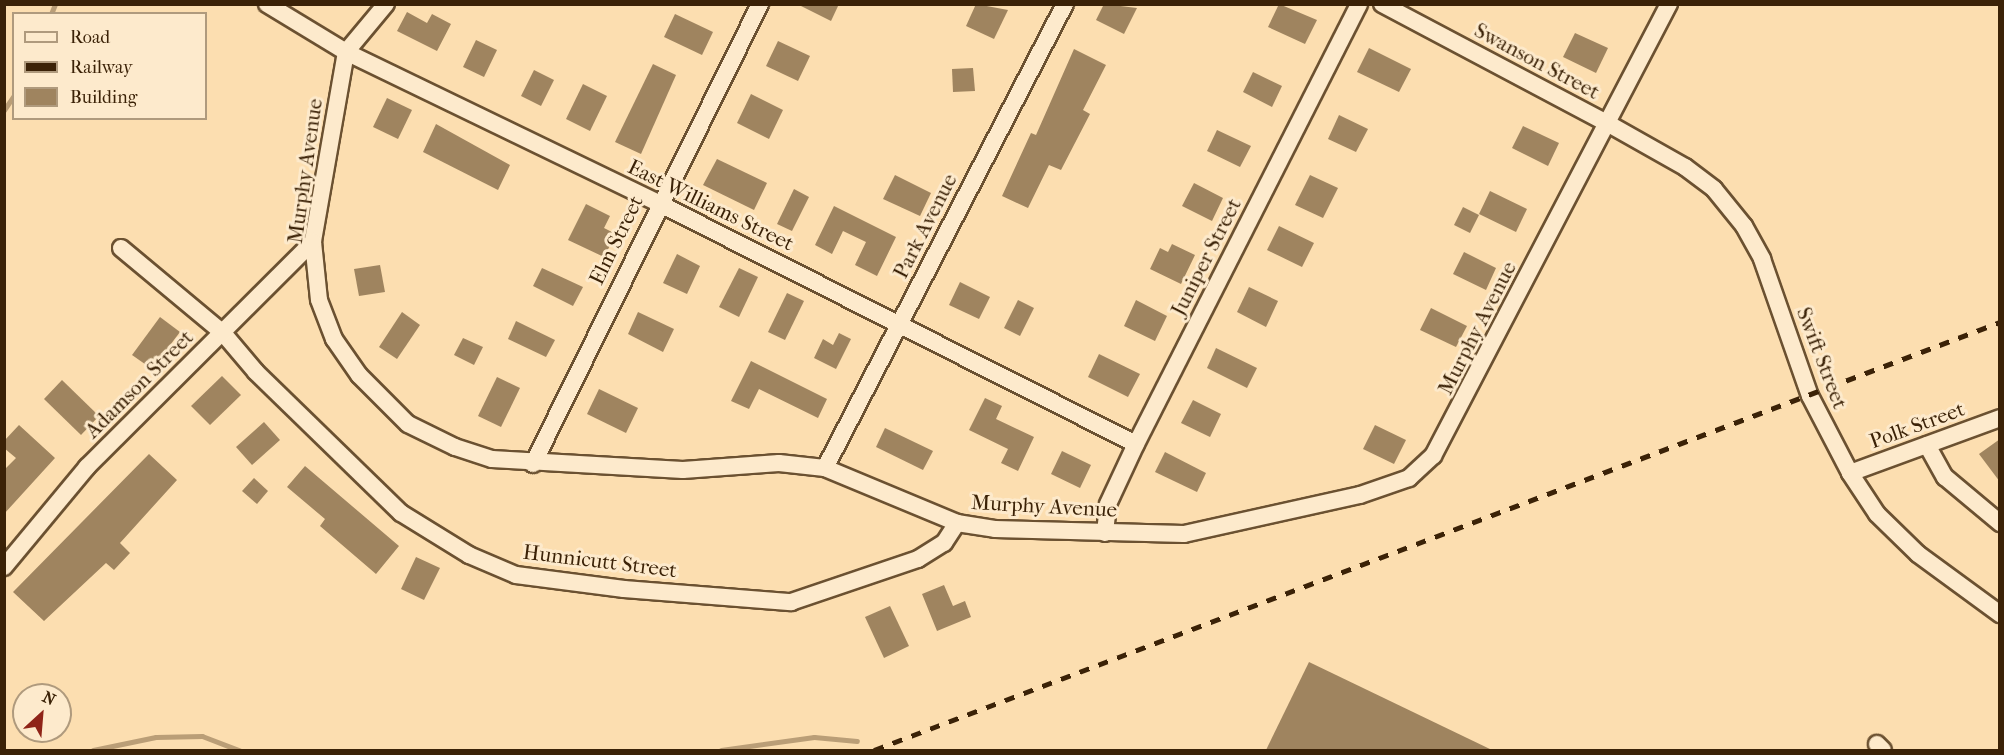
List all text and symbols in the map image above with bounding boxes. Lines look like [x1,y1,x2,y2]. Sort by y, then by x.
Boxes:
legend [12,12,207,120]
street label: Swanson Street [1470,17,1604,105]
text: Road [70,27,110,48]
text: Railway [70,57,133,78]
text: Building [70,87,137,108]
street label: Murphy Avenue [282,97,328,245]
street label: East Williams Street [624,154,798,256]
street label: Park Avenue [888,169,962,283]
street label: Elm Street [584,191,648,289]
street label: Juniper Street [1166,194,1246,320]
street label: Murphy Avenue [1433,257,1521,399]
street label: Swift Street [1791,304,1853,412]
street label: Adamson Street [80,325,198,443]
street label: Polk Street [1866,396,1968,454]
street label: Murphy Avenue [970,490,1118,522]
street label: Hunnicutt Street [522,539,678,583]
north arrow [12,683,72,743]
text: N [40,687,59,709]

